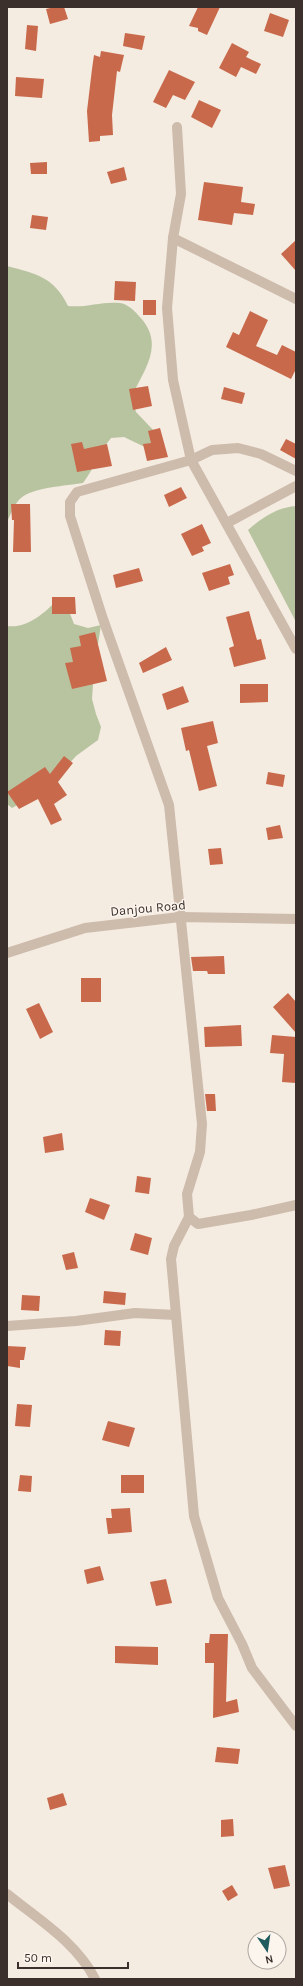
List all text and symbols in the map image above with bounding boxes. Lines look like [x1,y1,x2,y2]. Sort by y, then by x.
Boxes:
street label: Danjou Road [110,897,186,919]
north arrow [247,1930,287,1970]
scale bar [18,1944,128,1970]
text: 50 m [24,1951,52,1965]
text: N [264,1952,274,1966]

